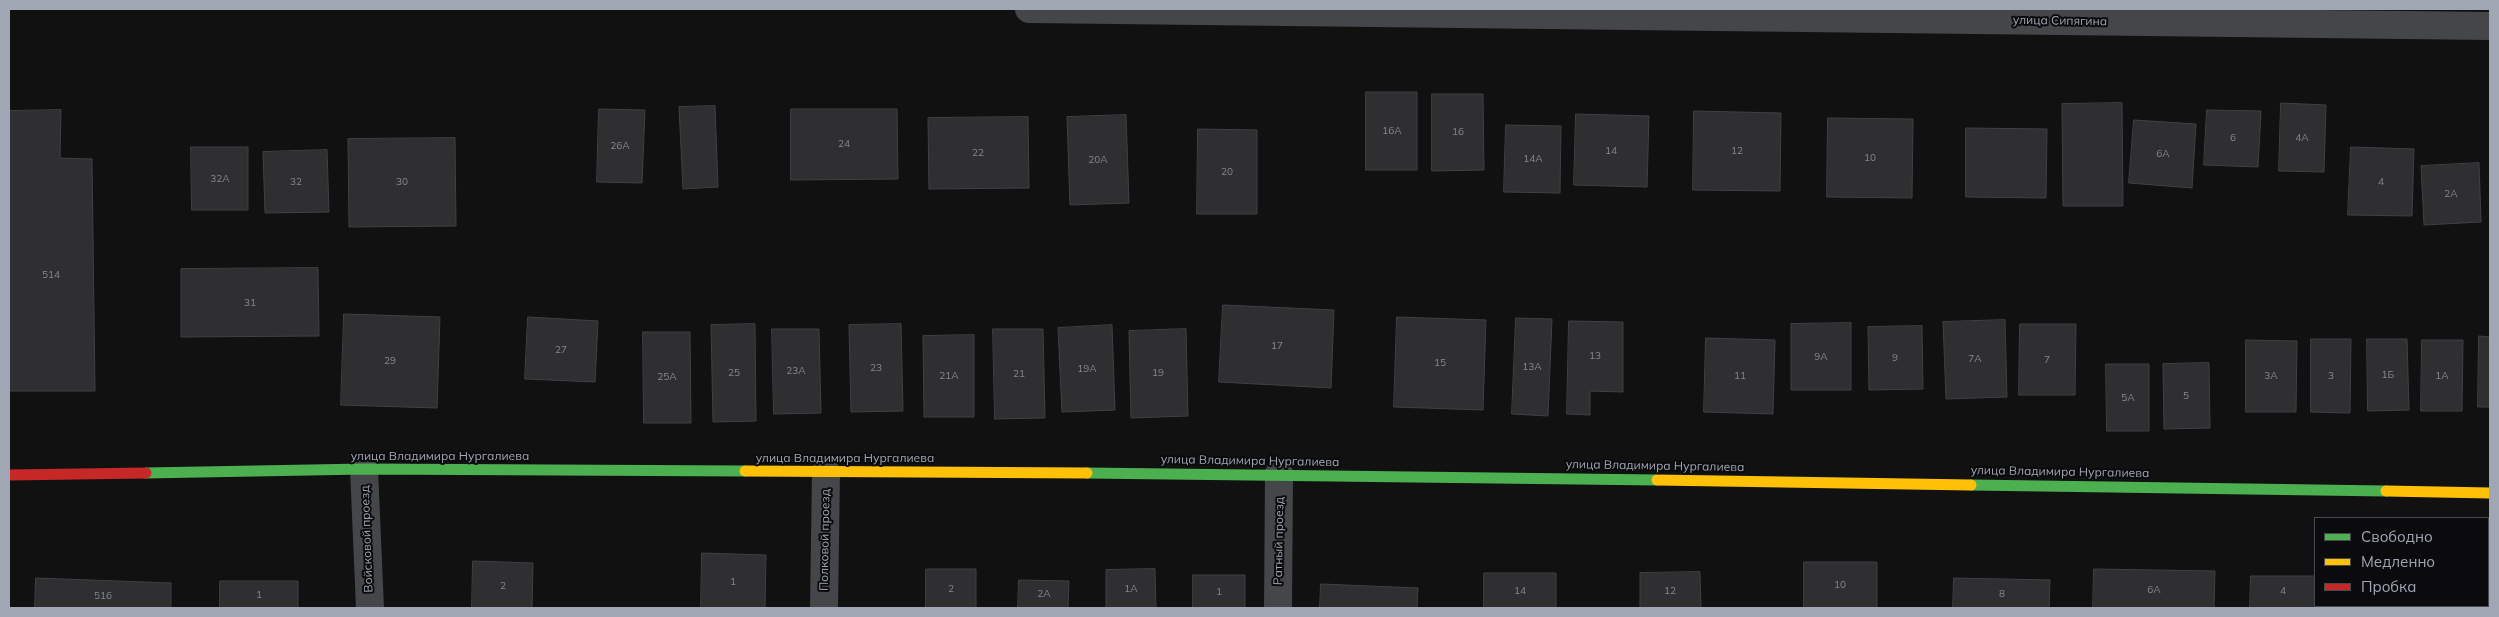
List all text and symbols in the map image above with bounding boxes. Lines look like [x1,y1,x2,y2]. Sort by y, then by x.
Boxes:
street label: улица Сипягина [2013,13,2107,29]
house number: 16А [1382,125,1402,137]
house number: 16 [1452,126,1464,138]
house number: 6 [2230,132,2236,144]
house number: 4А [2295,132,2309,144]
house number: 24 [838,138,850,150]
house number: 26А [610,140,630,152]
house number: 14 [1605,145,1617,157]
house number: 12 [1731,145,1743,157]
house number: 22 [972,147,984,159]
house number: 6А [2156,148,2170,160]
house number: 10 [1864,152,1876,164]
house number: 14А [1523,153,1543,165]
house number: 20А [1088,154,1108,166]
house number: 20 [1221,166,1233,178]
house number: 32А [210,173,230,185]
house number: 32 [290,176,302,188]
house number: 30 [396,176,408,188]
house number: 4 [2378,176,2384,188]
house number: 2А [2444,188,2458,200]
house number: 514 [42,269,60,281]
house number: 31 [244,297,256,309]
house number: 17 [1271,340,1283,352]
house number: 27 [555,344,567,356]
house number: 13 [1589,350,1601,362]
house number: 9А [1814,351,1828,363]
house number: 9 [1892,352,1898,364]
house number: 7А [1968,353,1982,365]
house number: 7 [2044,354,2050,366]
house number: 29 [384,355,396,367]
house number: 15 [1434,357,1446,369]
house number: 13А [1522,361,1542,373]
house number: 23 [870,362,882,374]
house number: 19А [1077,363,1097,375]
house number: 23А [786,365,806,377]
house number: 25 [728,367,740,379]
house number: 19 [1152,367,1164,379]
house number: 21 [1013,368,1025,380]
house number: 1Б [2382,369,2394,381]
house number: 21А [939,370,959,382]
house number: 11 [1734,370,1746,382]
house number: 3А [2264,370,2278,382]
house number: 3 [2328,370,2334,382]
house number: 1А [2435,370,2449,382]
house number: 25А [657,371,677,383]
house number: 5 [2183,390,2189,402]
house number: 5А [2121,392,2135,404]
street label: улица Владимира Нургалиева [351,449,529,463]
street label: улица Владимира Нургалиева [756,451,934,465]
street label: улица Владимира Нургалиева [1161,452,1339,470]
street label: улица Владимира Нургалиева [1566,457,1744,475]
street label: улица Владимира Нургалиева [1971,463,2149,481]
street label: Войсковой проезд [358,485,376,593]
street label: Полковой проезд [817,489,833,591]
street label: Ратный проезд [1271,497,1287,585]
legend [2314,517,2489,607]
text: Свободно [2361,527,2433,546]
text: Медленно [2361,552,2435,571]
house number: 1 [730,576,736,588]
text: Пробка [2361,577,2416,596]
house number: 10 [1834,579,1846,591]
house number: 2 [500,580,506,592]
house number: 2 [948,583,954,595]
house number: 1А [1124,583,1138,595]
house number: 6А [2147,584,2161,596]
house number: 14 [1514,585,1526,597]
house number: 12 [1664,585,1676,597]
house number: 4 [2280,585,2286,597]
house number: 1 [1216,586,1222,598]
house number: 2А [1037,588,1051,600]
house number: 8 [1999,588,2005,600]
house number: 1 [256,589,262,601]
house number: 516 [94,590,112,602]

